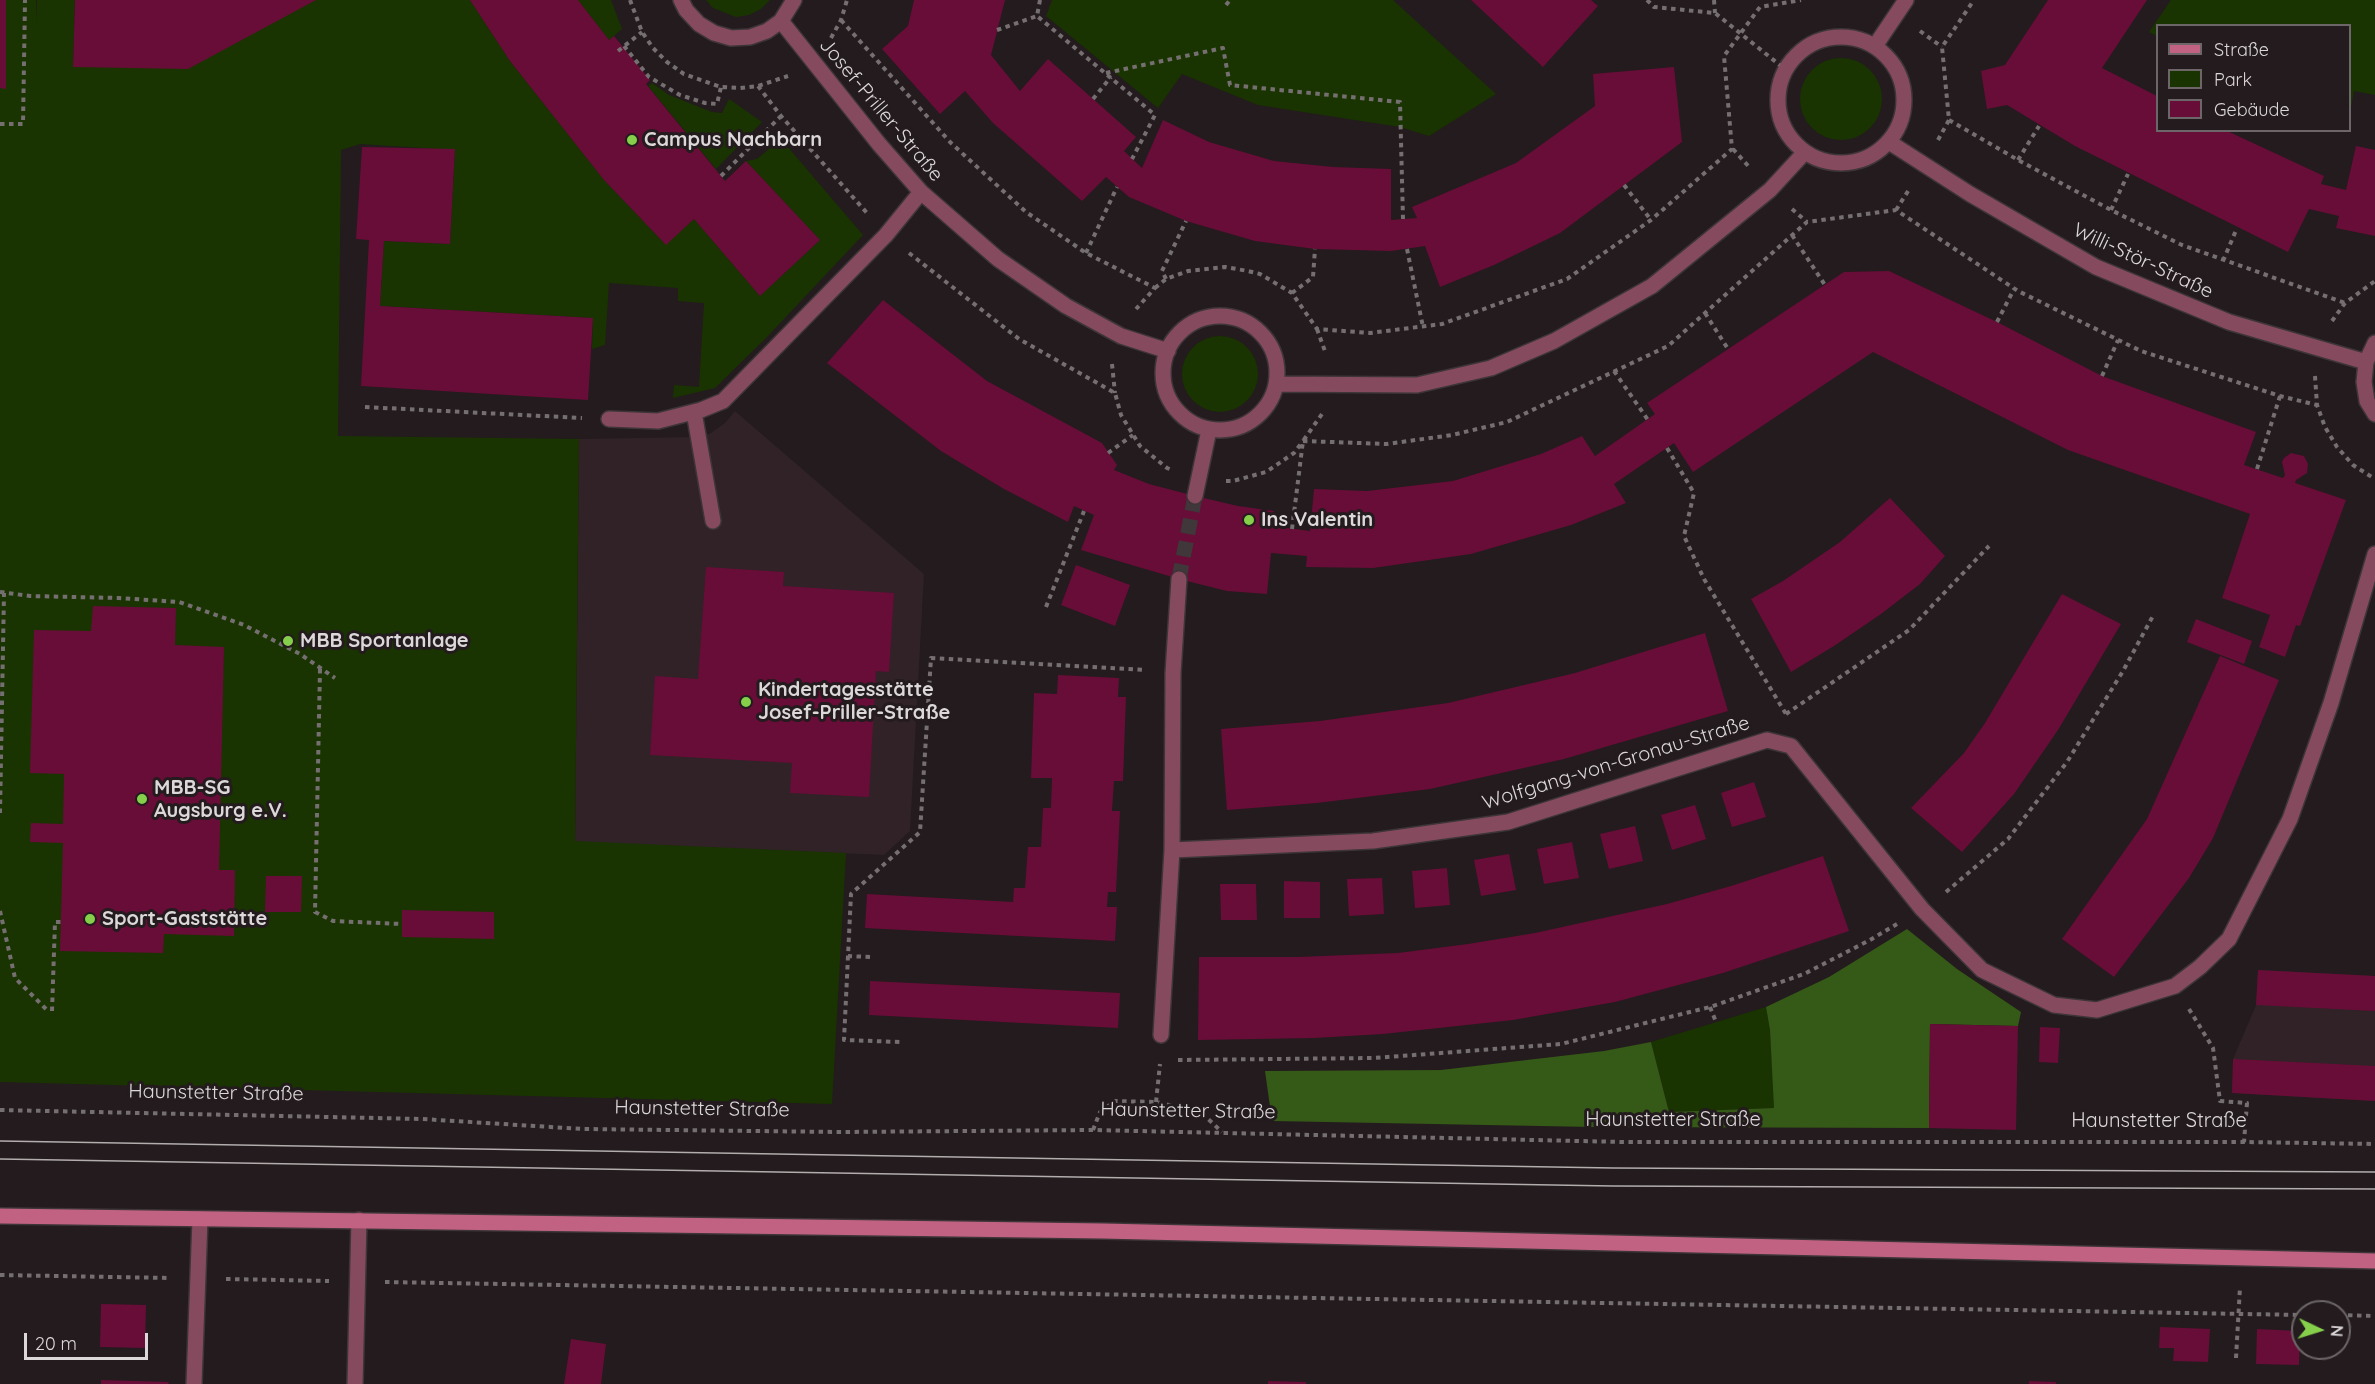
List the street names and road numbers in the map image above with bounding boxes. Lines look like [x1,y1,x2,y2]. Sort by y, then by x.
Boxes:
street label: Josef-Priller-Straße [814,33,948,187]
street label: Willi-Stör-Straße [2069,218,2217,304]
street label: Wolfgang-von-Gronau-Straße [1480,711,1752,815]
street label: Haunstetter Straße [128,1079,304,1107]
street label: Haunstetter Straße [614,1095,790,1123]
street label: Haunstetter Straße [1100,1097,1276,1125]
street label: Haunstetter Straße [1585,1108,1761,1132]
street label: Haunstetter Straße [2071,1109,2247,1133]

